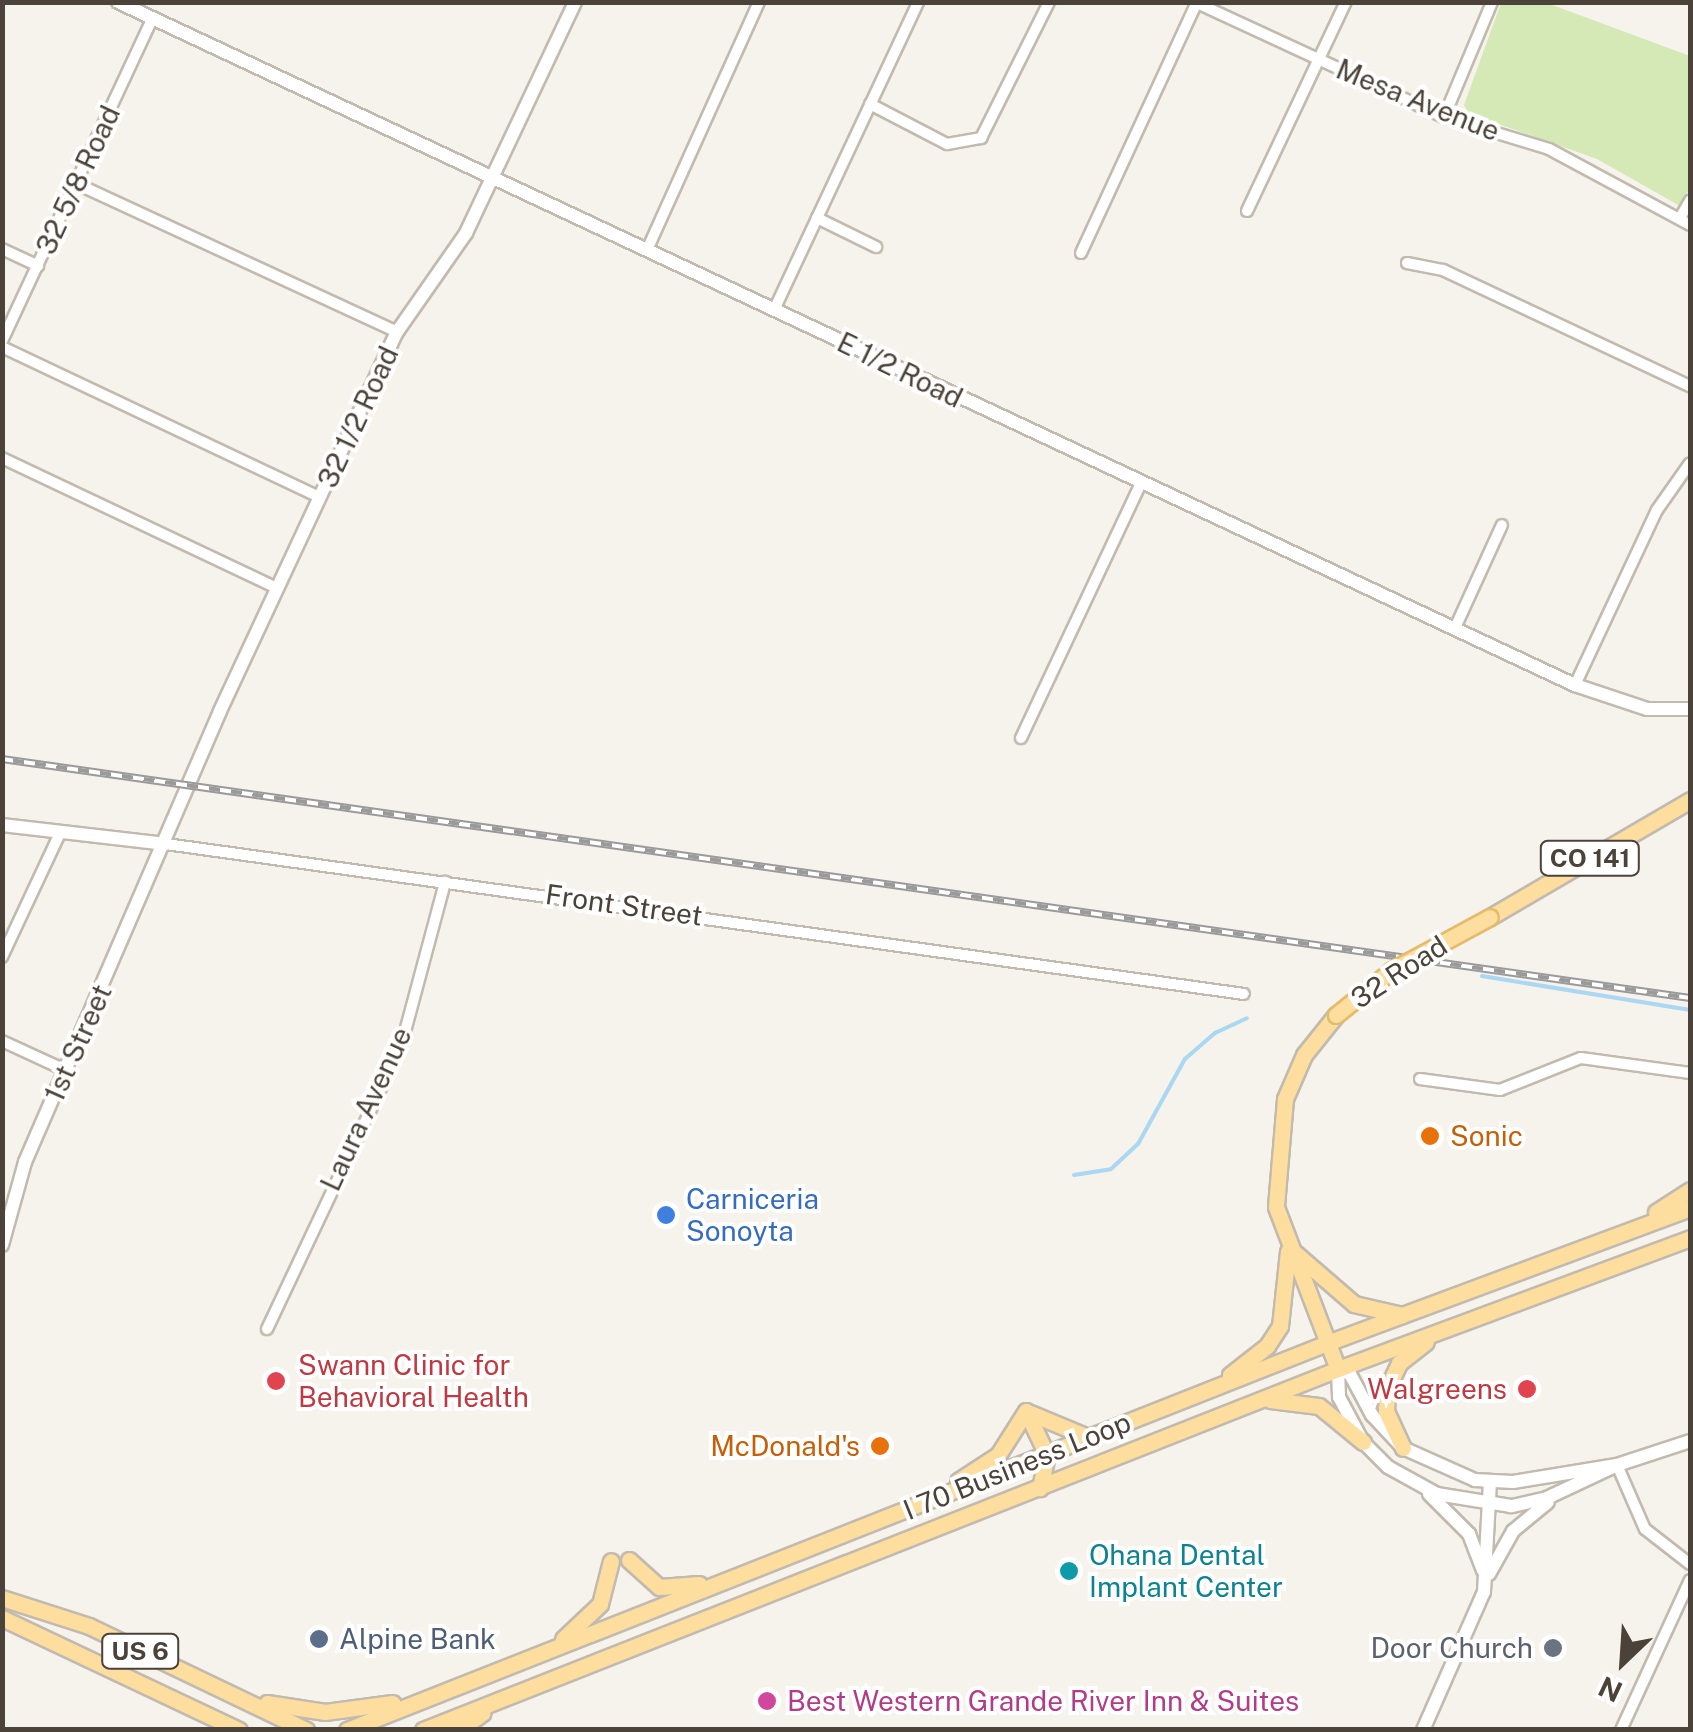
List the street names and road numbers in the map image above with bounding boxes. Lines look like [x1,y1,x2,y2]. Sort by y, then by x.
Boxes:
street label: Mesa Avenue [1331,52,1505,148]
street label: 32 5/8 Road [29,100,127,260]
street label: E 1/2 Road [832,325,968,415]
street label: 32 1/2 Road [311,341,405,493]
road number: CO 141 [1538,838,1642,878]
street label: Front Street [543,877,705,933]
street label: 32 Road [1345,929,1453,1015]
street label: 1st Street [37,979,119,1107]
street label: Laura Avenue [313,1022,419,1196]
street label: I 70 Business Loop [898,1405,1136,1527]
road number: US 6 [100,1631,180,1671]

